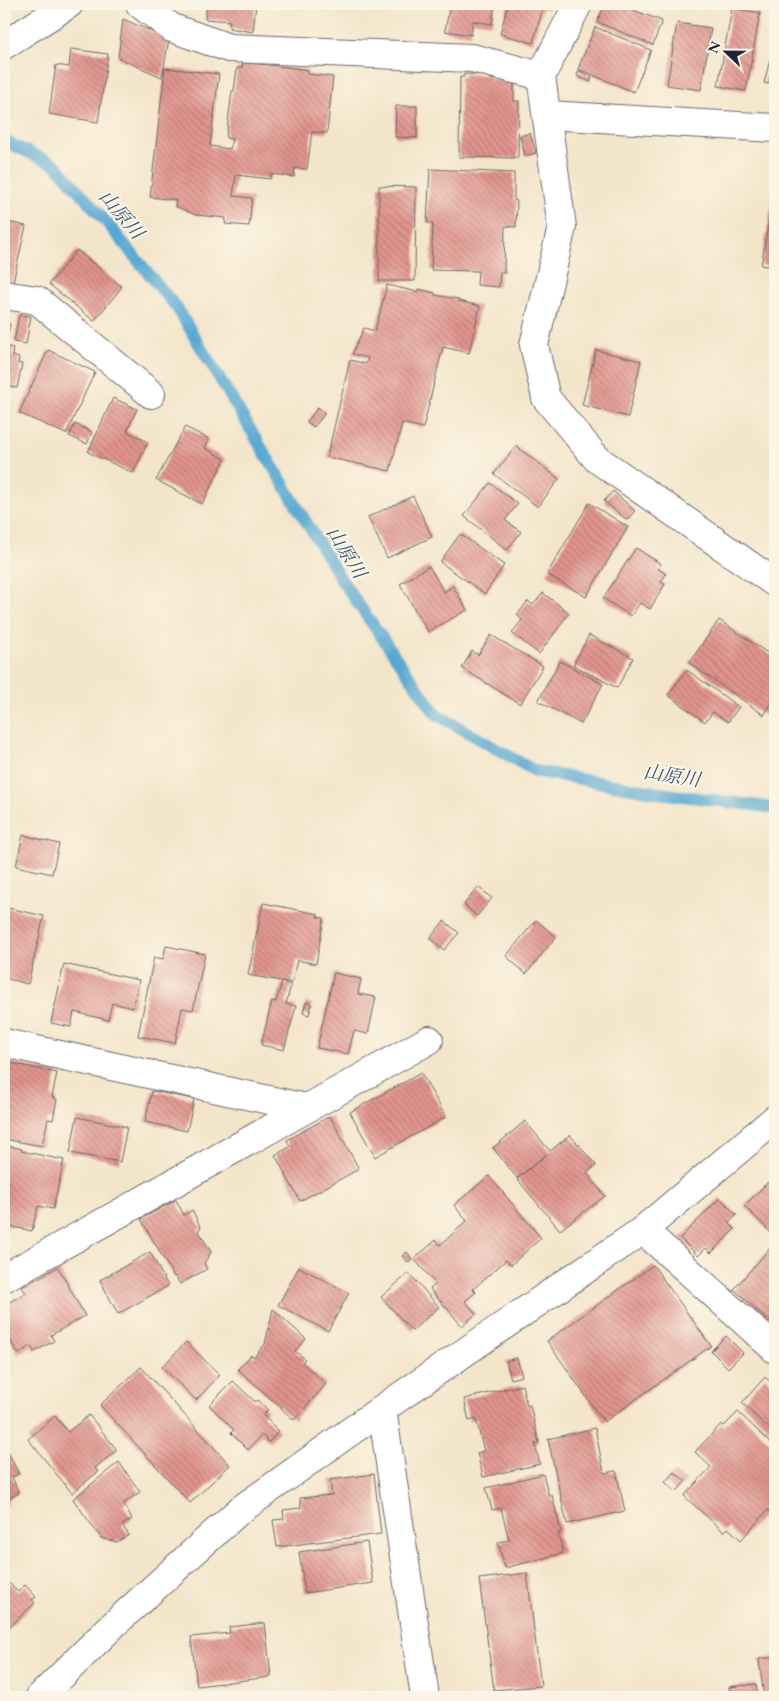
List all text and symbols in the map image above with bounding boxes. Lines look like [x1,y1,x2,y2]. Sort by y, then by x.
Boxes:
north arrow [702,28,752,78]
text: N [703,38,725,56]
water label: 山原川 [94,184,151,246]
water label: 山原川 [321,521,373,585]
water label: 山原川 [642,759,704,793]

